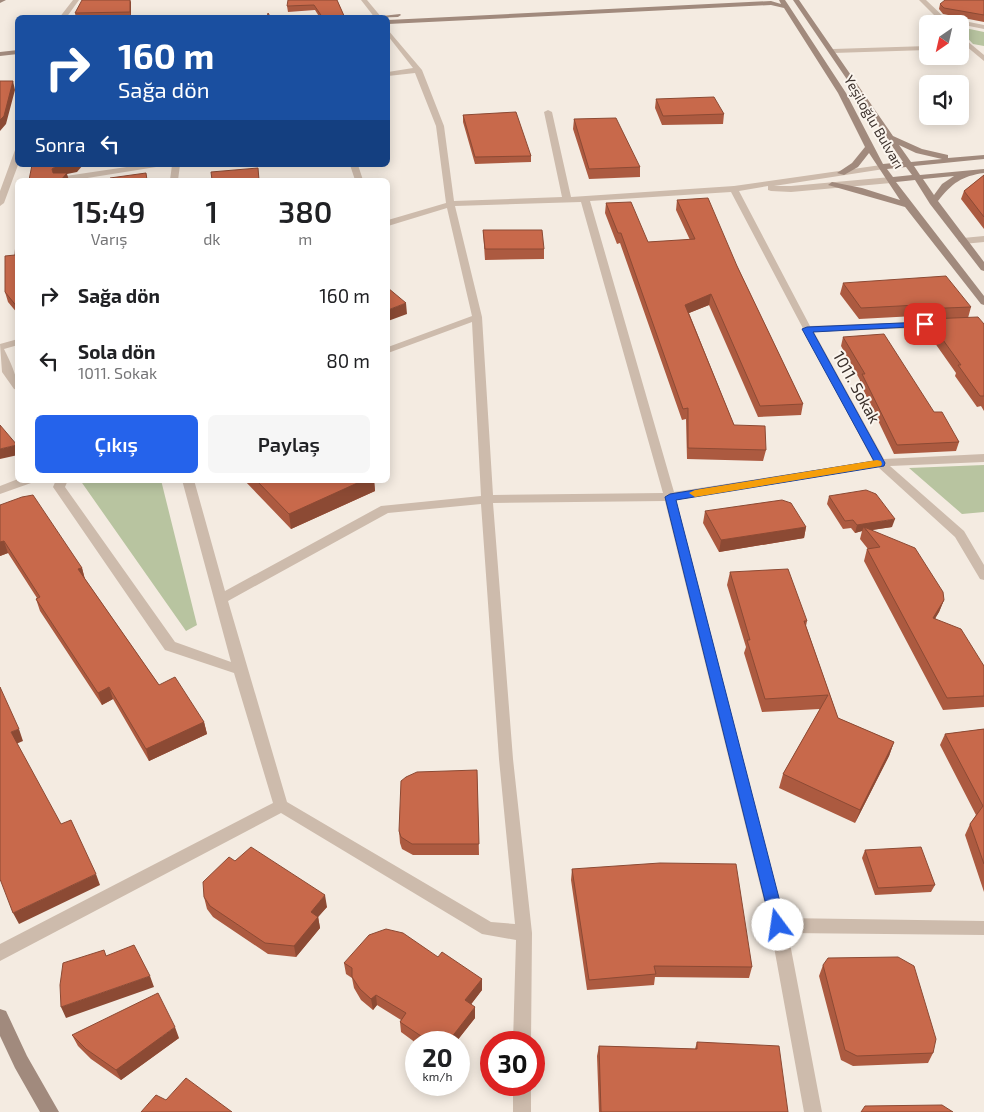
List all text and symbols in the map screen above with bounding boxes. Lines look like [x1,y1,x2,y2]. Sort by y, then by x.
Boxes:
north arrow [919,15,969,65]
map controls [919,15,969,125]
text: 160 m [118,34,214,76]
icon: right [35,35,100,100]
street label: Yeşiloğlu Bulvarı [840,72,908,172]
button: sound [919,75,969,125]
text: Sağa dön [118,76,209,102]
icon: left [96,130,124,158]
text: Sonra [35,133,86,156]
text: 15:49 [73,193,145,229]
text: 1 [206,193,218,229]
text: 380 [278,193,332,229]
text: Varış [91,229,127,248]
text: dk [203,229,221,248]
text: m [298,229,312,248]
icon: right [35,282,63,310]
text: Sağa dön [78,284,160,307]
text: 160 m [319,284,370,307]
pin [904,303,946,345]
icon: arrive [911,310,939,338]
text: Sola dön [78,340,155,363]
icon: left [35,347,63,375]
street label: 1011. Sokak [830,348,885,426]
text: 80 m [326,349,370,372]
text: 1011. Sokak [78,363,157,382]
button: Çıkış [35,415,198,473]
button: Paylaş [208,415,370,473]
position arrow [751,898,803,950]
speed limit sign: 30 [480,1031,545,1096]
text: 20 [422,1042,453,1072]
text: km/h [423,1069,452,1083]

